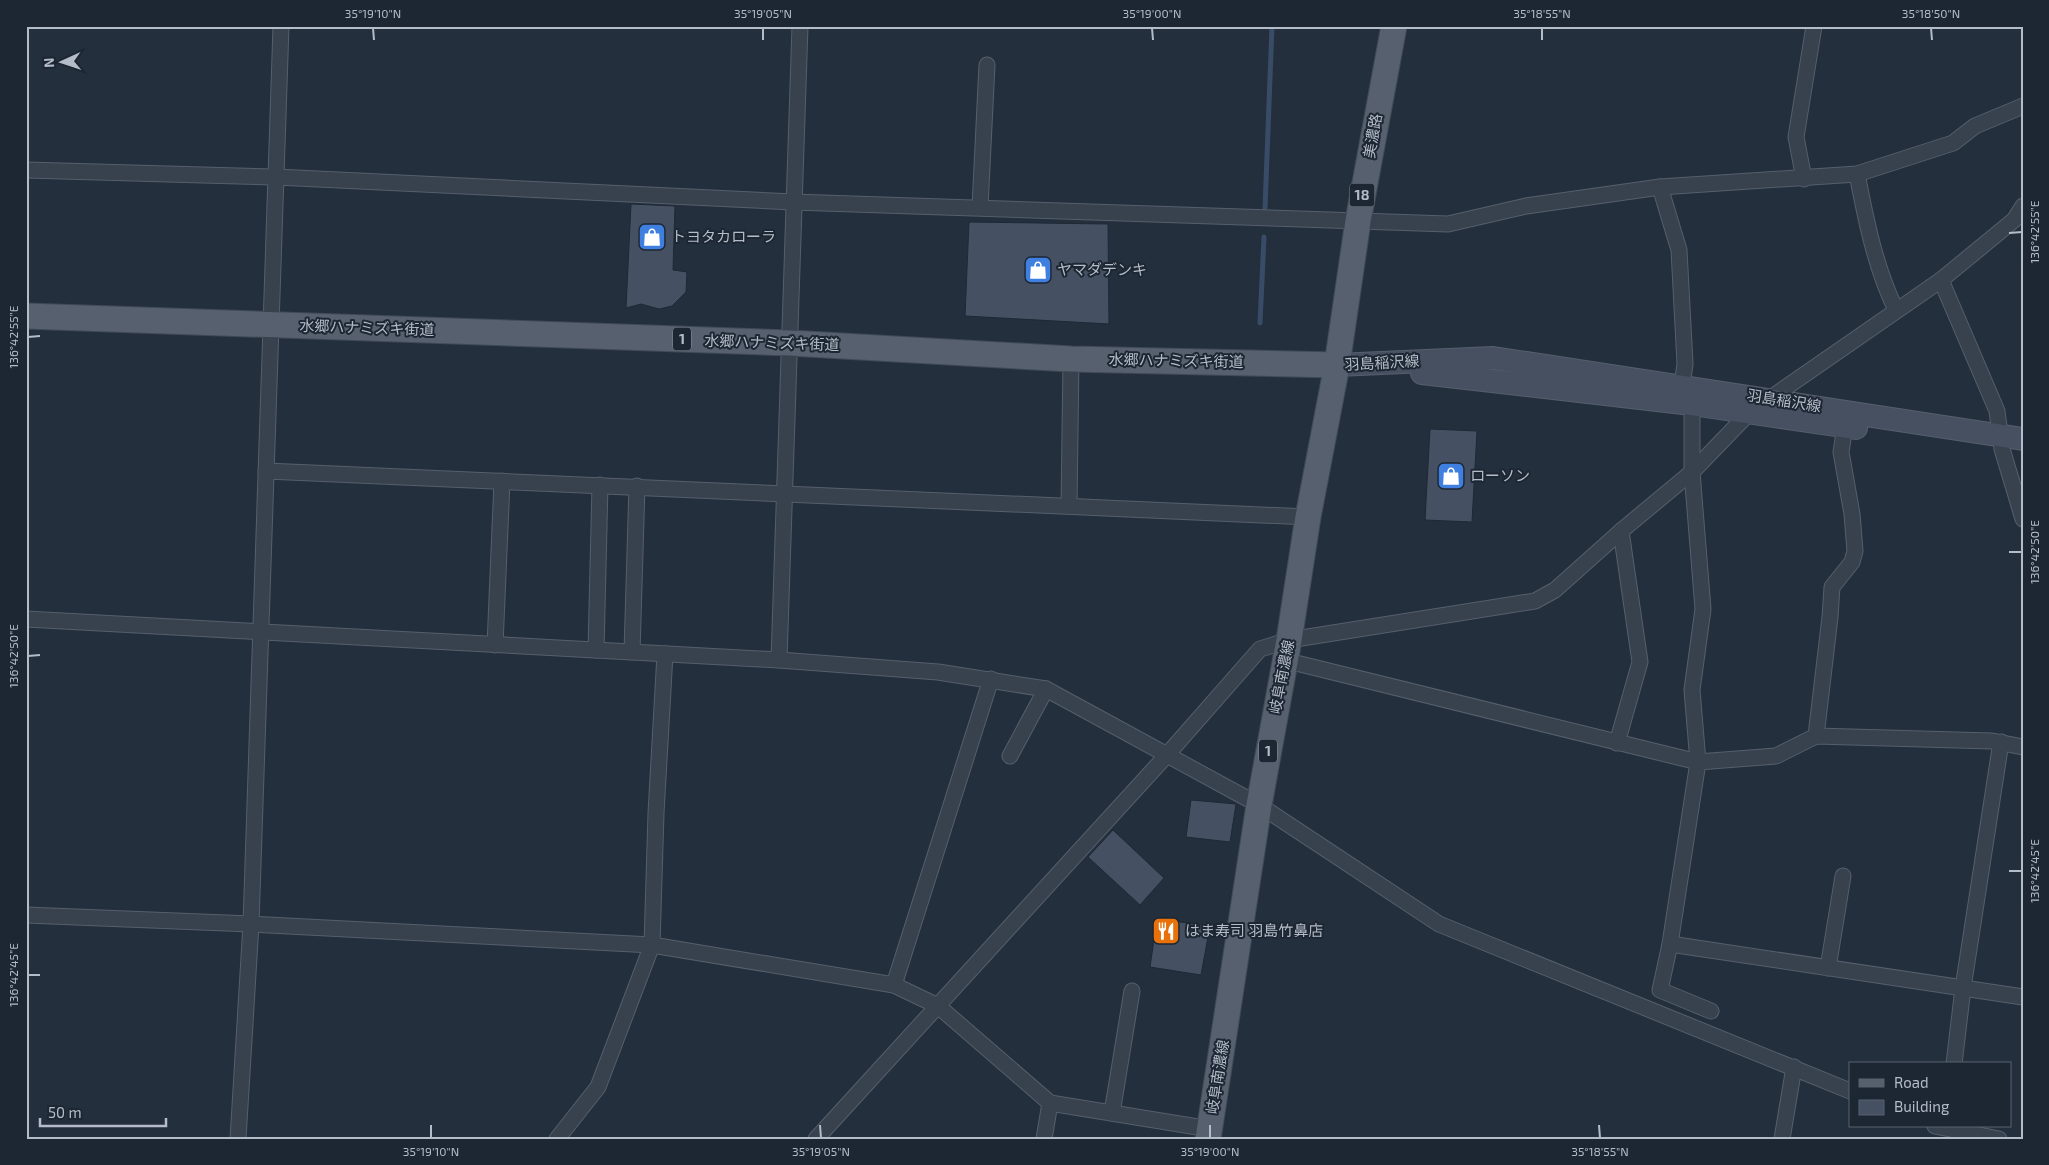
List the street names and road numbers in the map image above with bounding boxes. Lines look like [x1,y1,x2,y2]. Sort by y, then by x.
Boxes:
street label: 美濃路 [1359,112,1385,160]
road number: 18 [1350,184,1374,206]
street label: 水郷ハナミズキ街道 [299,316,435,338]
road number: 1 [673,328,691,350]
street label: 水郷ハナミズキ街道 [704,331,840,353]
street label: 水郷ハナミズキ街道 [1108,350,1244,370]
street label: 羽島稲沢線 [1344,351,1420,373]
street label: 羽島稲沢線 [1746,385,1823,415]
street label: 岐阜南濃線 [1265,638,1297,715]
road number: 1 [1259,739,1277,762]
street label: 岐阜南濃線 [1202,1038,1232,1115]

